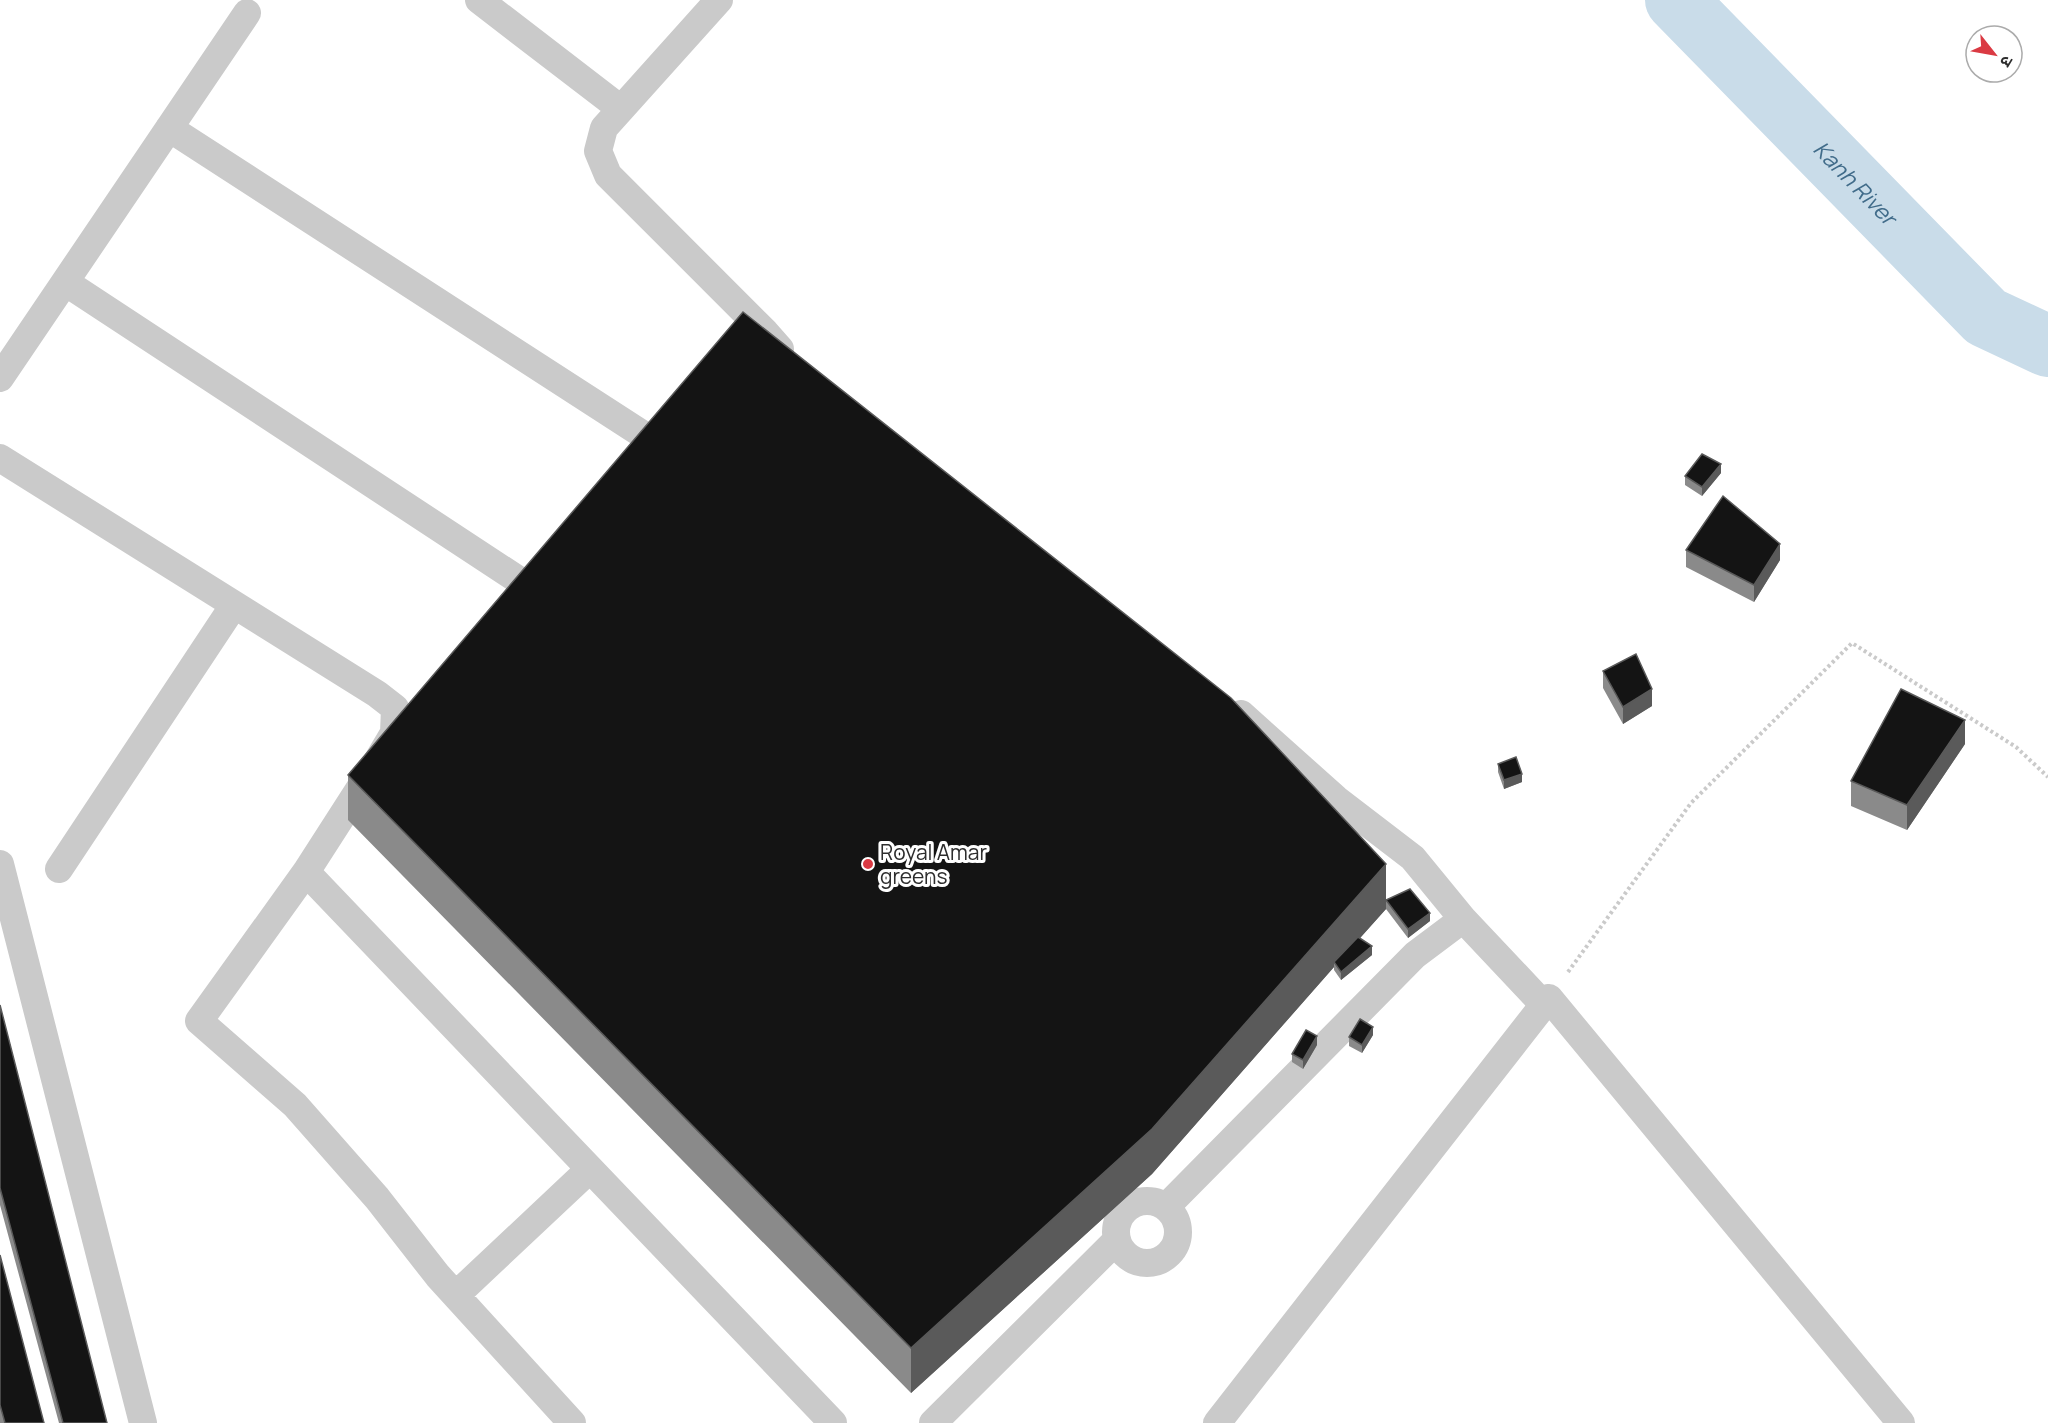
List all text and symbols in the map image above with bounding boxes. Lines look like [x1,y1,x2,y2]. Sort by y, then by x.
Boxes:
north arrow [1964,24,2024,84]
text: उ [1995,52,2019,72]
water label: Kanh River [1807,134,1905,234]
place label: Royal Amar greens [880,838,987,890]
marker: Royal Amar greens [861,857,875,871]

